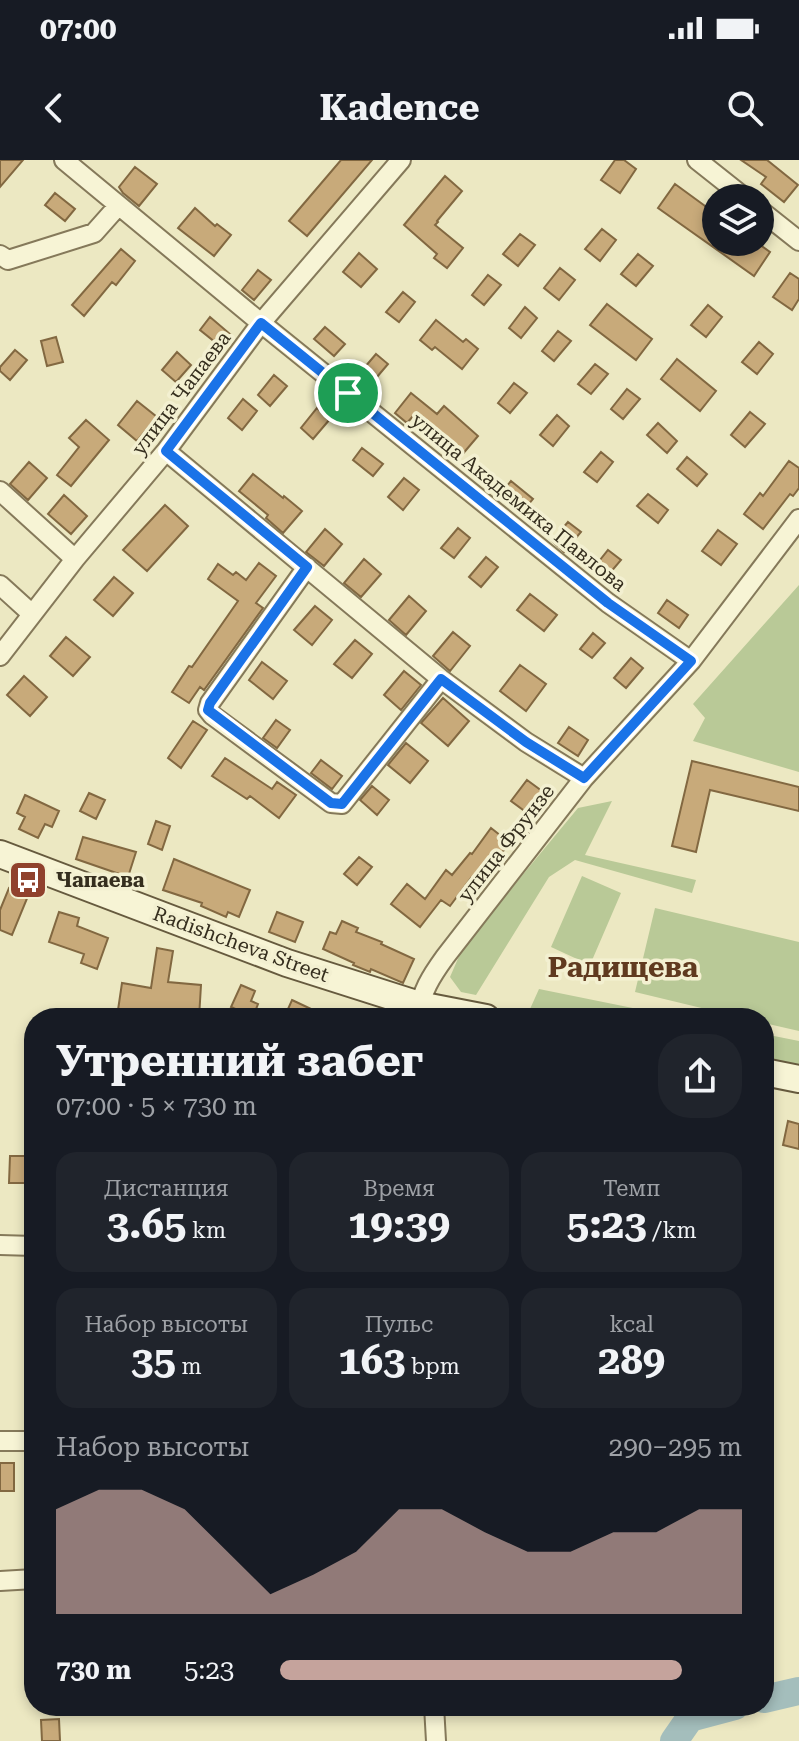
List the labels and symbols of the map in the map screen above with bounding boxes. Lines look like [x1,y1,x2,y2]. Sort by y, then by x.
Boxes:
street label: улица Чапаева [127,326,235,460]
pin [314,359,382,427]
street label: улица Академика Павлова [407,408,631,596]
street label: улица Фрунзе [453,779,559,907]
bus stop icon: Чапаева [7,859,49,901]
place label: Чапаева [56,868,145,892]
street label: Radishcheva Street [150,901,333,987]
district label: Радищева [548,951,699,984]

